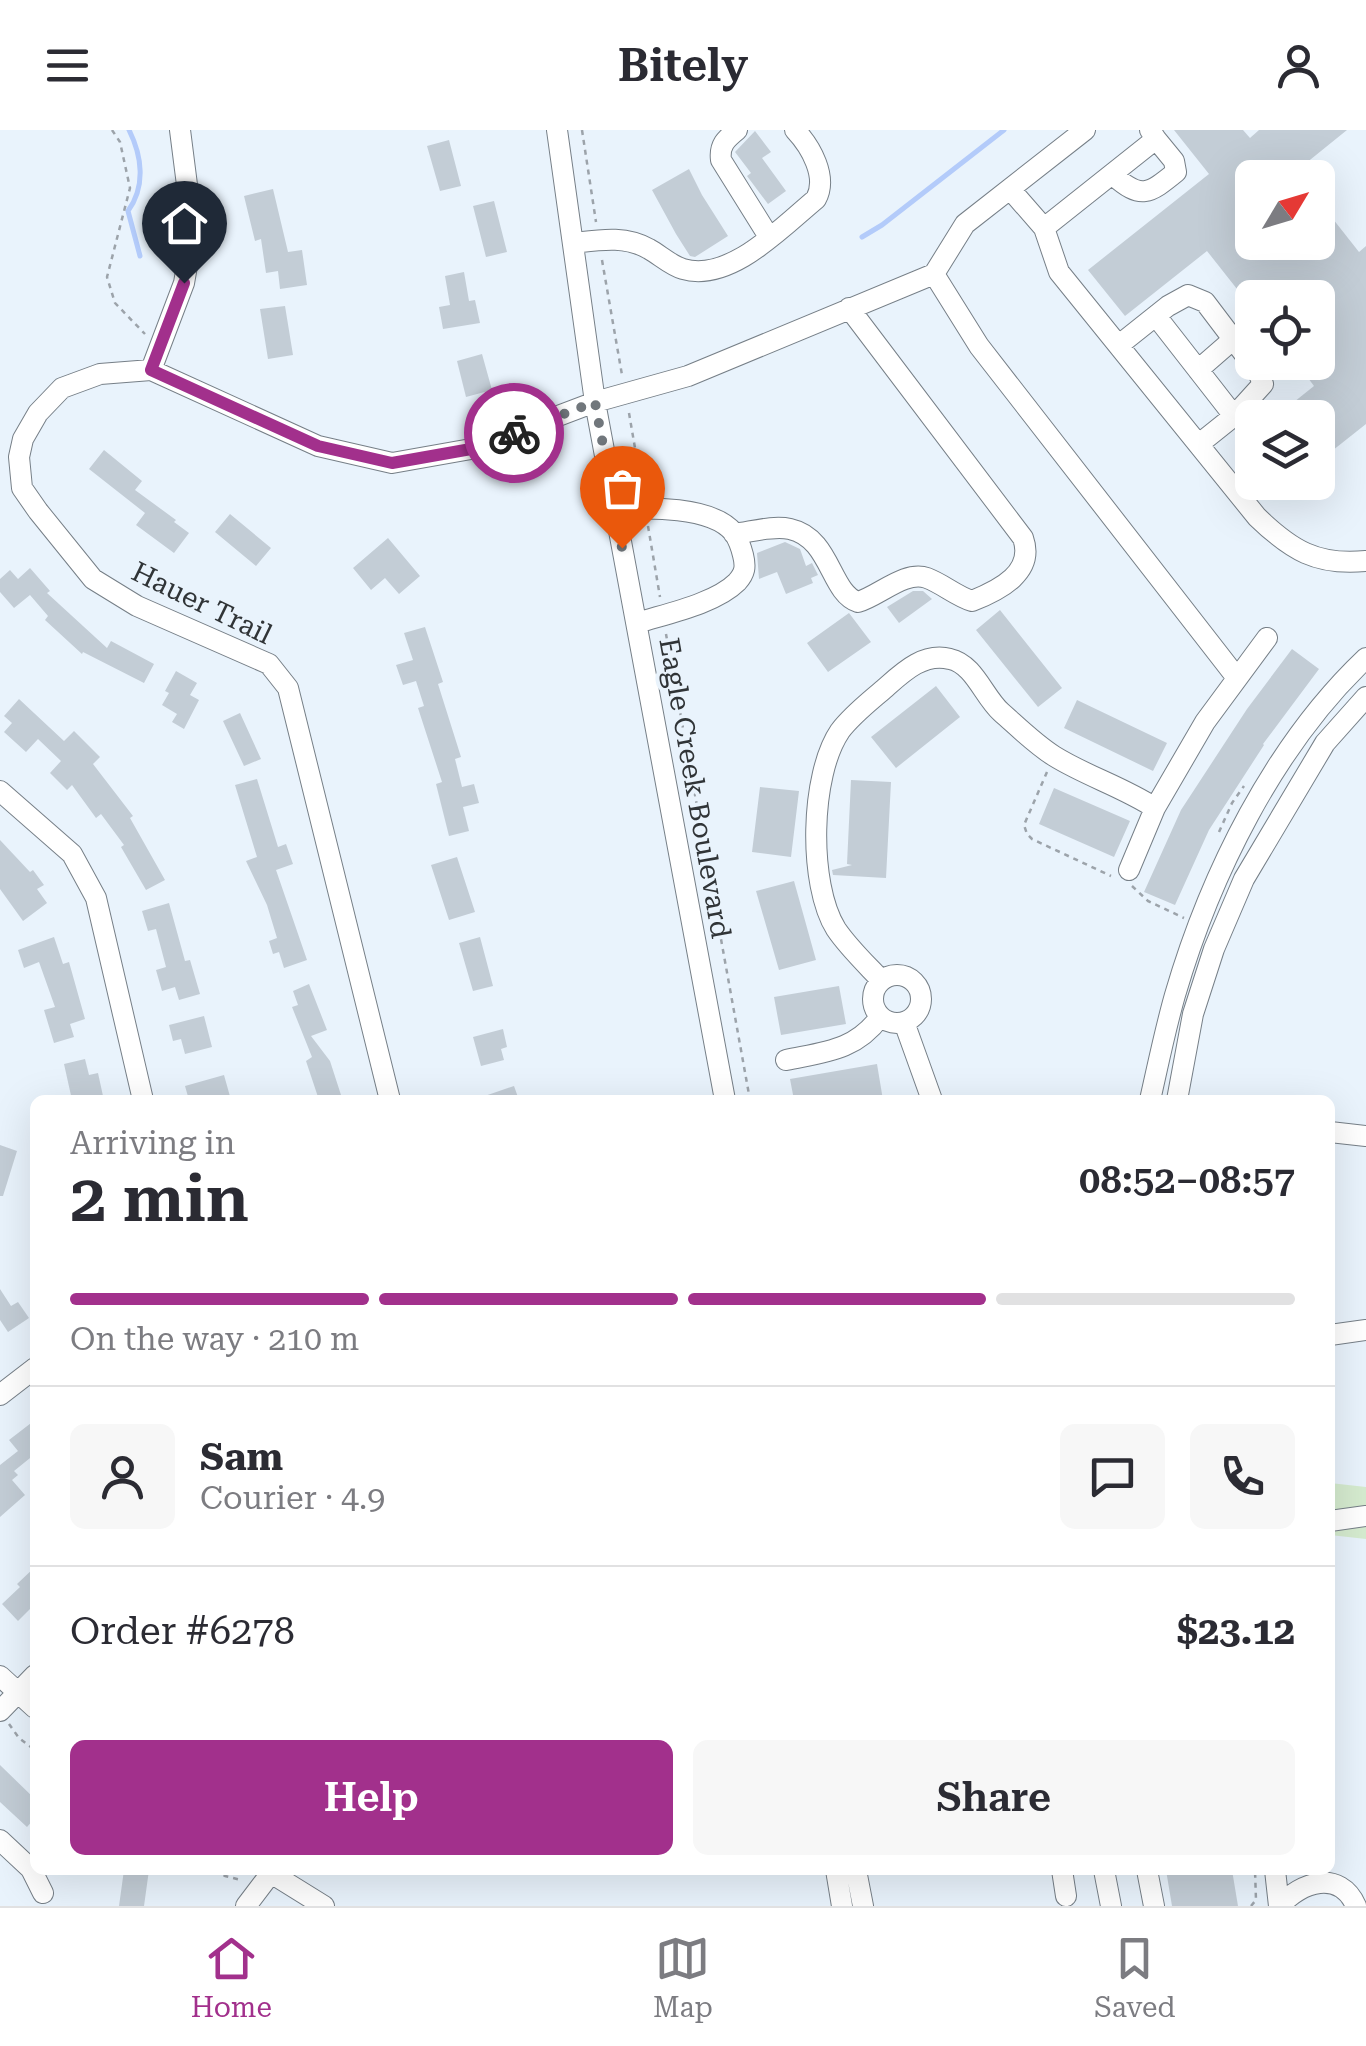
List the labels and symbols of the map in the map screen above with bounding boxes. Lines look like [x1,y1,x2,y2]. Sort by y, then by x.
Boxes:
north arrow [1235,160,1335,260]
pin [142,181,227,284]
courier [464,383,564,483]
pin [580,446,665,549]
street label: Hauer Trail [126,555,278,651]
street label: Eagle Creek Boulevard [652,635,738,941]

